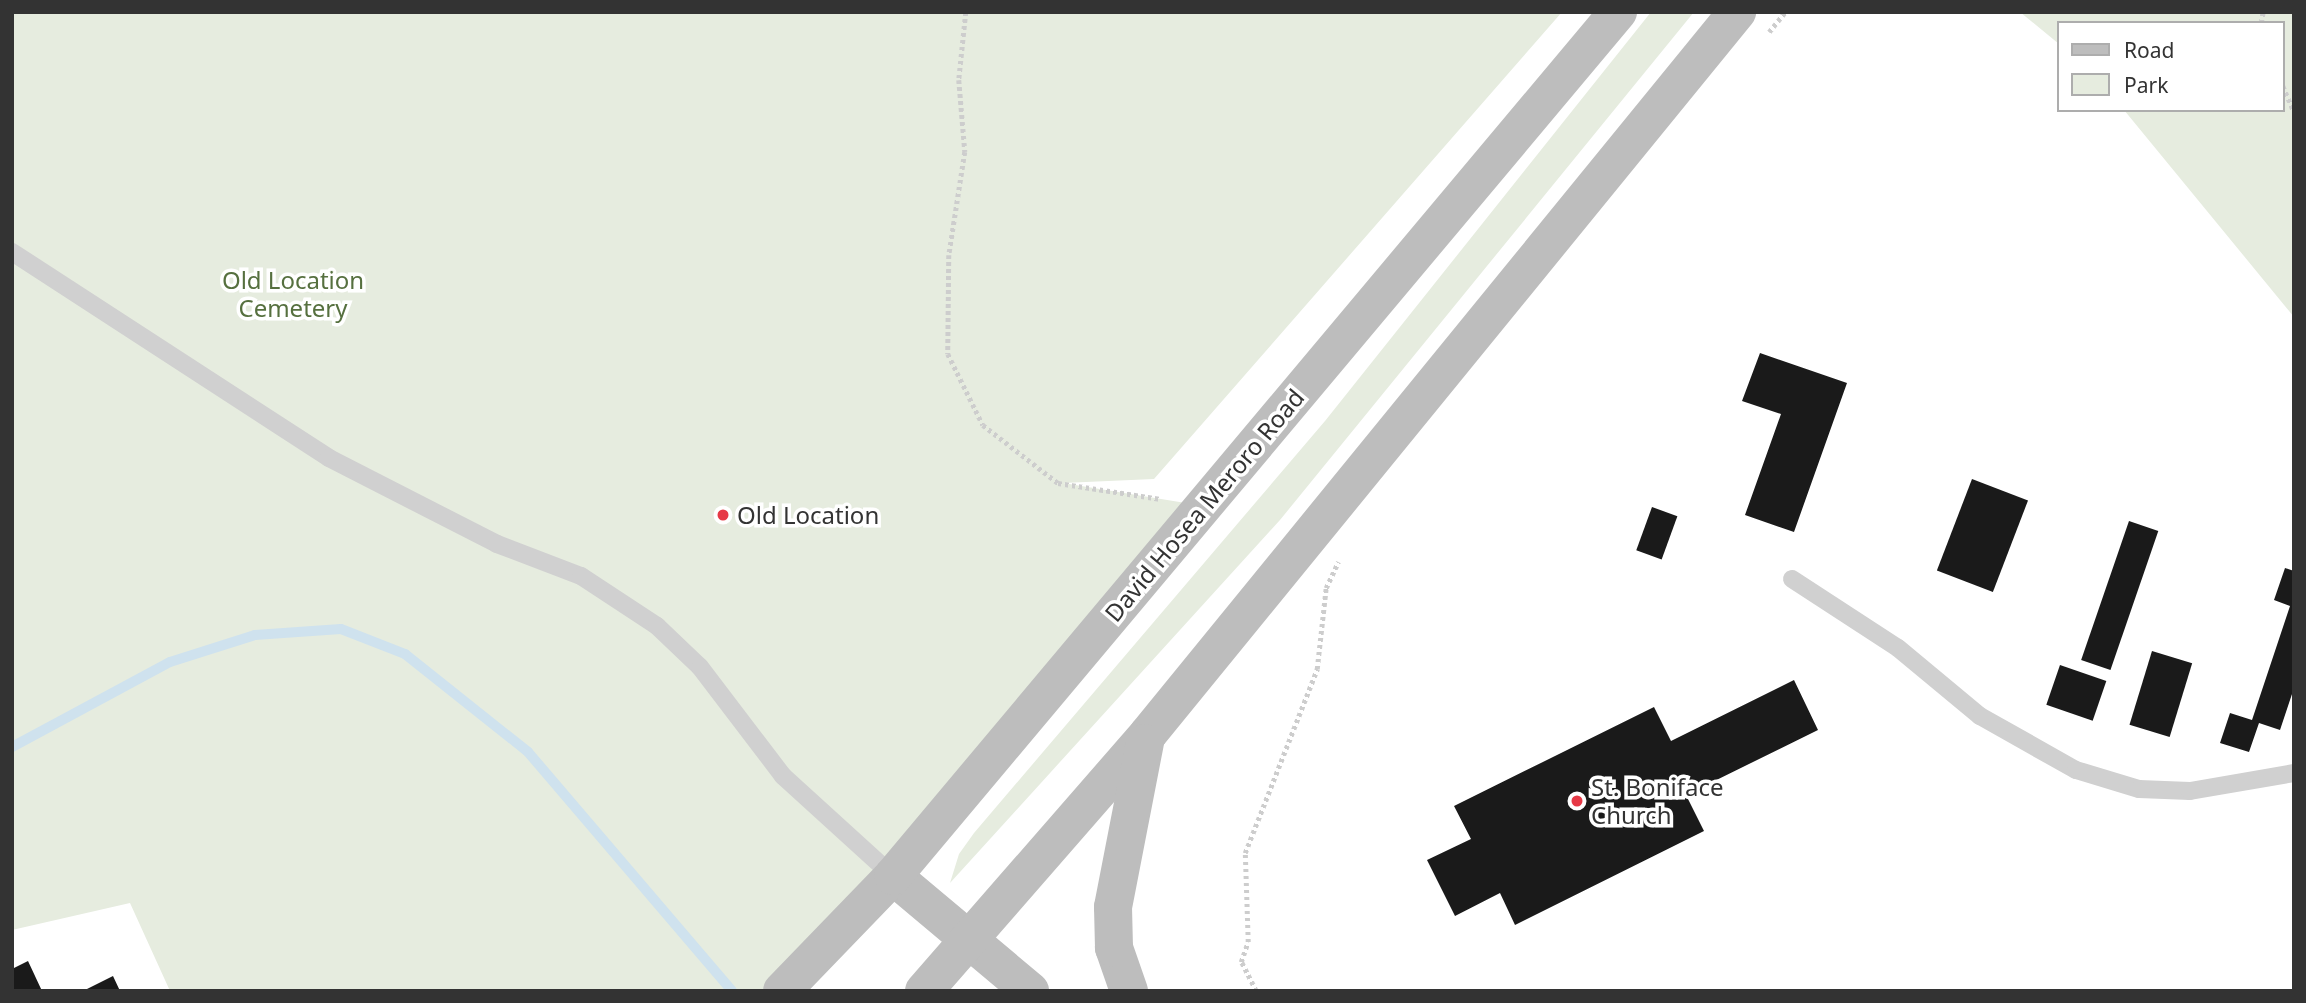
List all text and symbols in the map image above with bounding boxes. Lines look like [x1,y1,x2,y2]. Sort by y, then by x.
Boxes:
legend [2058,21,2285,112]
text: Road [2124,36,2174,64]
text: Park [2124,71,2168,99]
park label: Old Location Cemetery [222,266,364,322]
street label: David Hosea Meroro Road [1098,383,1310,627]
place label: Old Location [737,501,879,529]
marker: Old Location [715,507,731,523]
place label: St. Boniface Church [1591,773,1723,829]
marker: St. Boniface Church [1569,793,1585,809]

